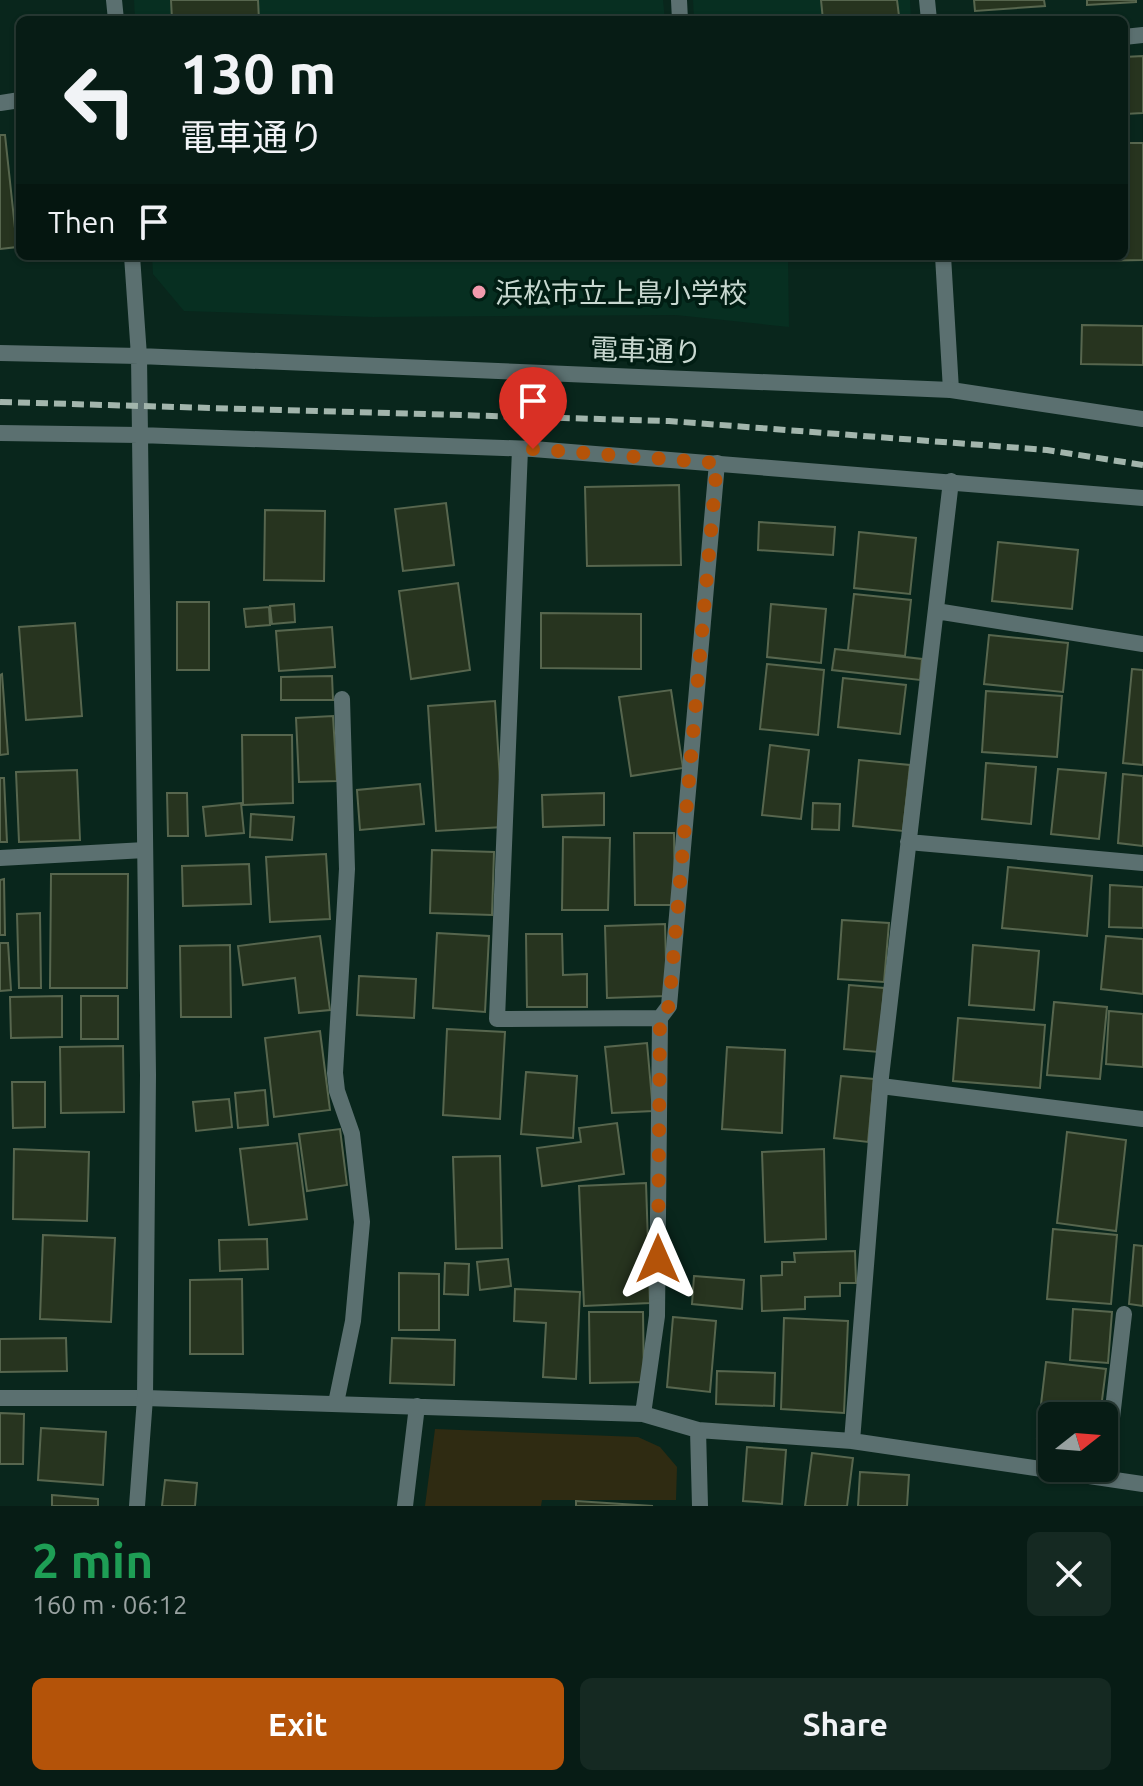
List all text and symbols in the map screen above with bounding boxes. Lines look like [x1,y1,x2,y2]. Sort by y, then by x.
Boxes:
text: 130 m [180,42,336,105]
icon: left [48,48,152,152]
text: 電車通り [180,116,324,157]
icon: arrive [132,200,176,244]
text: Then [48,205,116,239]
place label: 浜松市立上島小学校 [495,277,747,308]
marker: 浜松市立上島小学校 [470,283,488,301]
street label: 電車通り [589,333,703,367]
pin [499,367,567,449]
icon: arrive [511,379,555,423]
position arrow [616,1217,700,1301]
north arrow [1038,1402,1118,1482]
map controls [1038,1402,1118,1482]
button: close [1027,1532,1111,1616]
text: 2 min [32,1533,153,1587]
text: 160 m · 06:12 [32,1590,188,1619]
button: Exit [32,1678,564,1770]
button: Share [580,1678,1111,1770]

